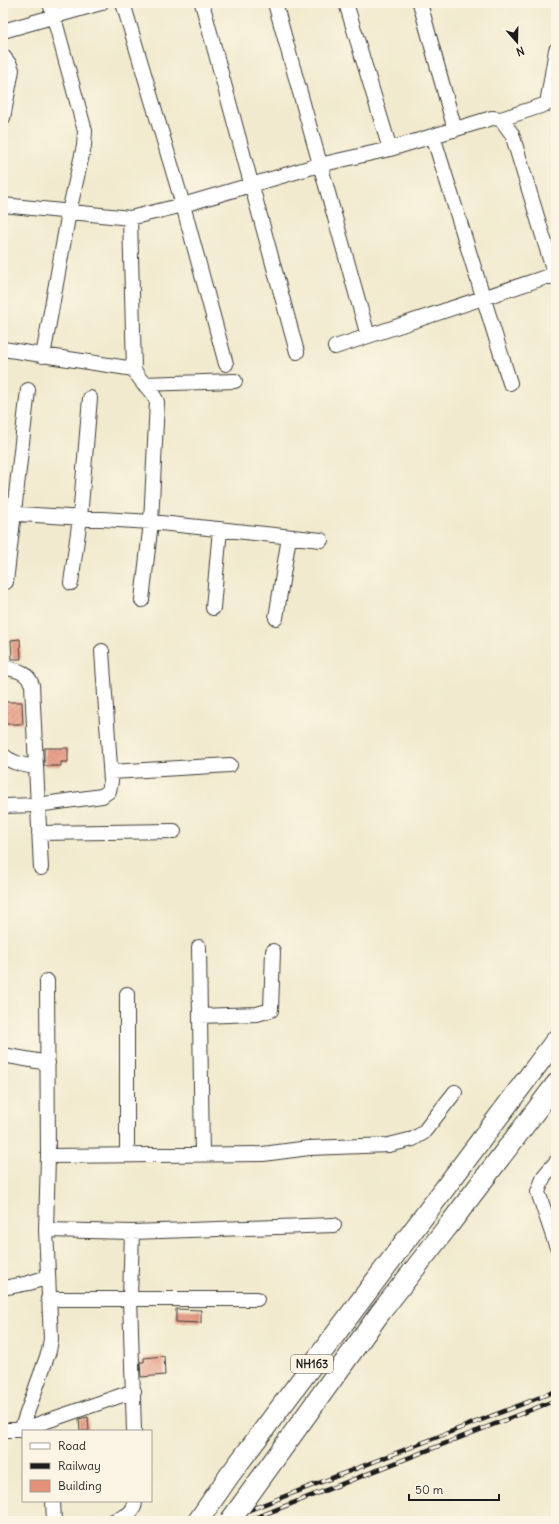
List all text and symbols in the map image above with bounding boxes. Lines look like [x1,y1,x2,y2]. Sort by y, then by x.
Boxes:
north arrow [497,22,537,62]
text: N [514,44,526,59]
road number: NH163 [291,1355,333,1373]
legend [22,1430,152,1502]
text: Road [58,1438,86,1453]
text: Railway [58,1458,101,1473]
scale bar [409,1476,499,1502]
text: Building [58,1478,102,1493]
text: 50 m [415,1482,444,1497]

